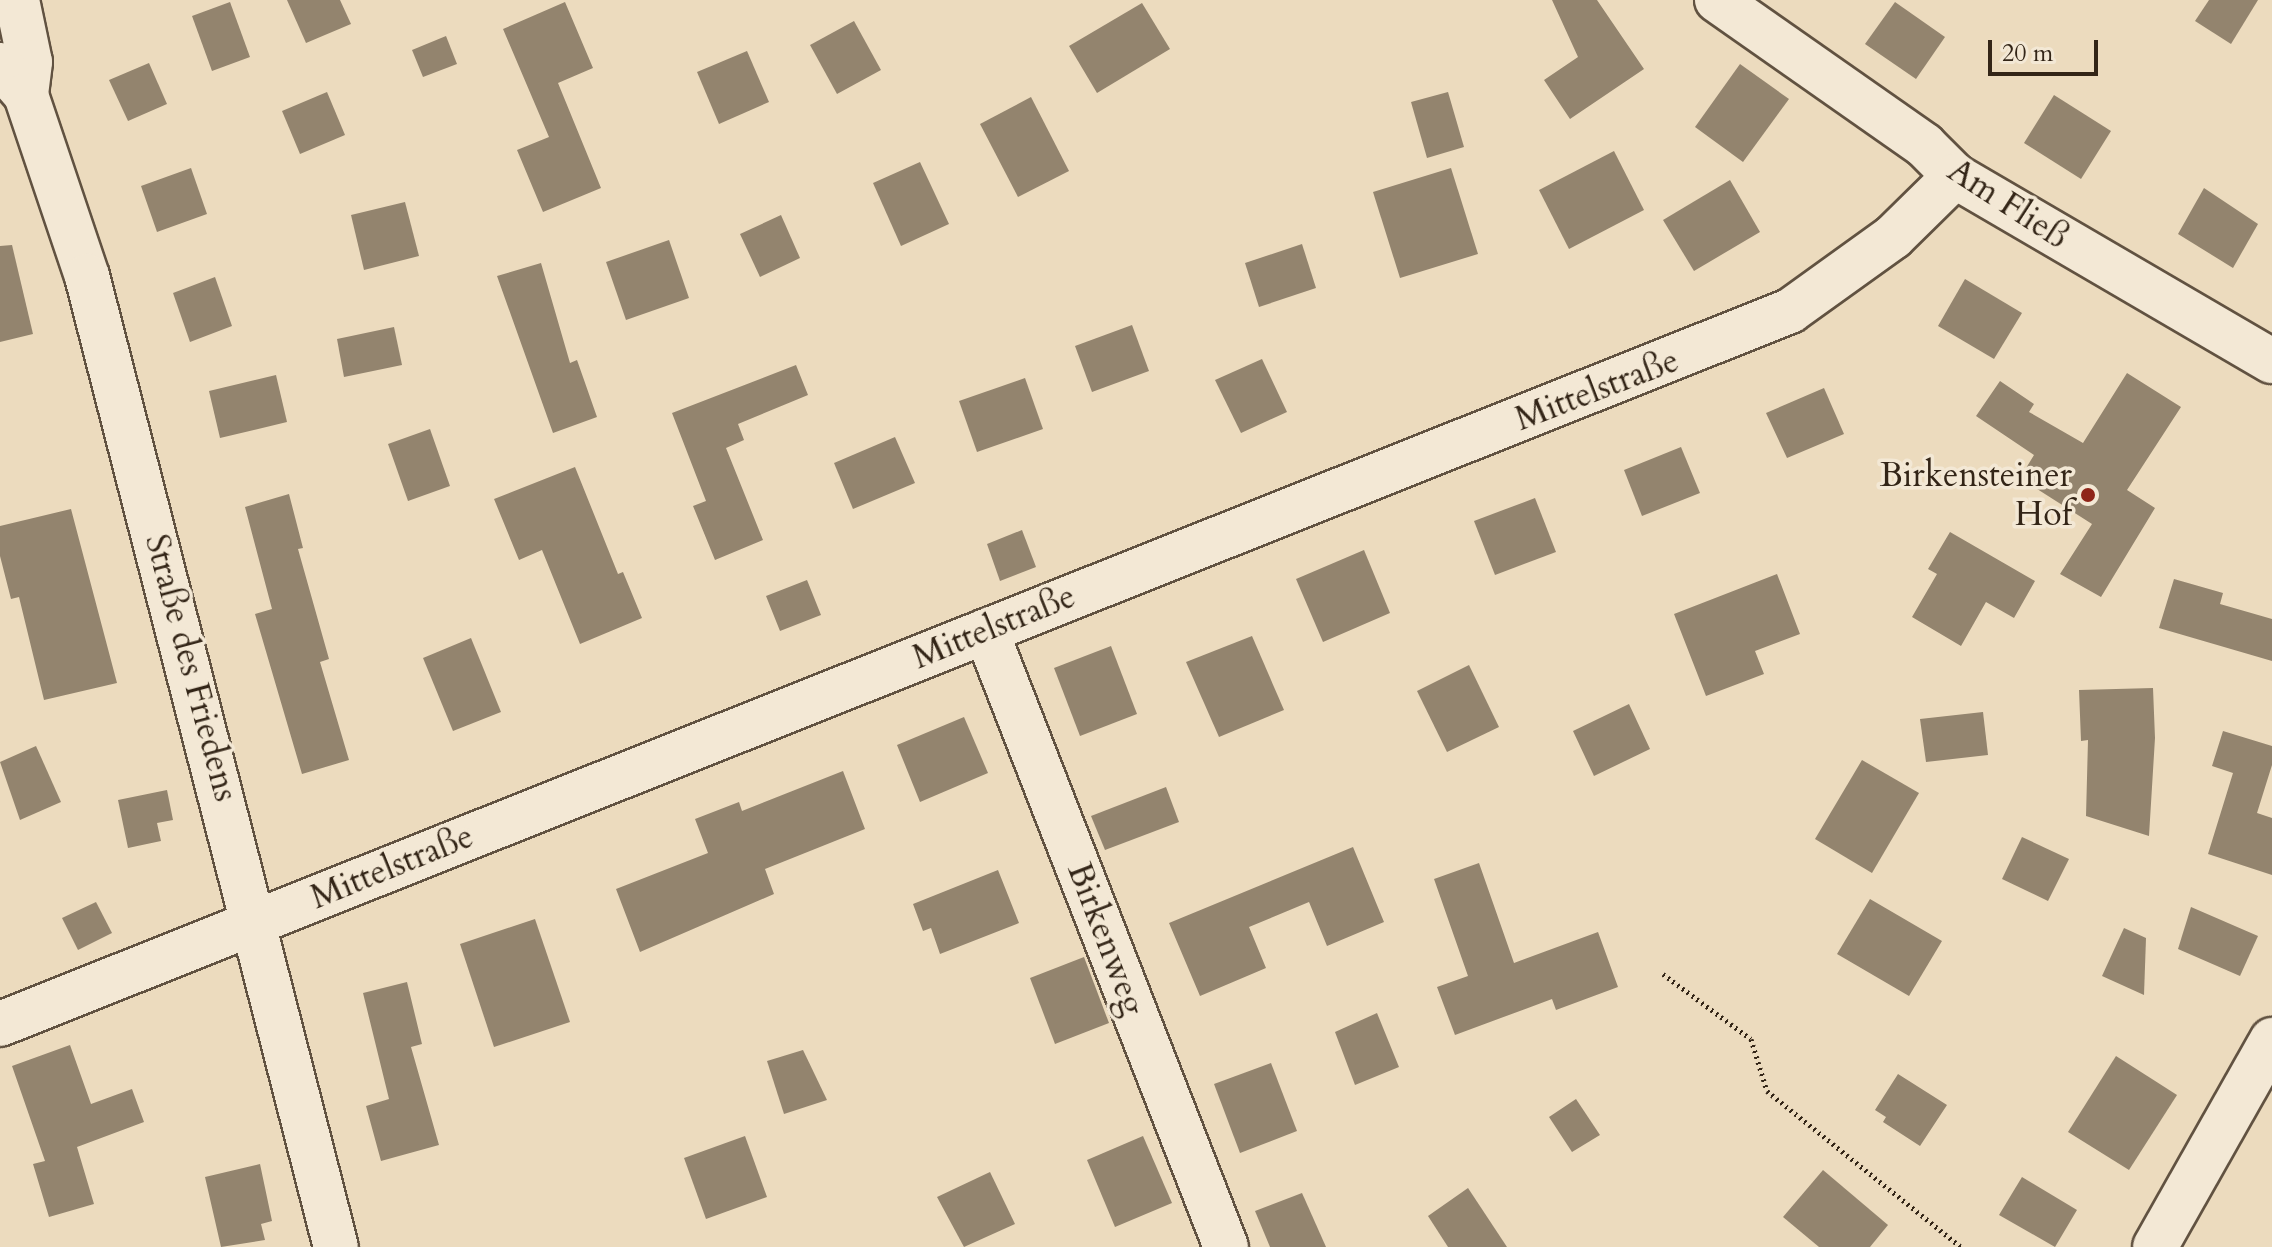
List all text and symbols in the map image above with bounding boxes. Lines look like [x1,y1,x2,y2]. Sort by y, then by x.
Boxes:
scale bar [1992,24,2102,74]
text: 20 m [2002,37,2053,70]
street label: Am Fließ [1940,150,2076,258]
street label: Mittelstraße [1509,340,1685,440]
place label: Birkensteiner Hof [1880,455,2072,534]
marker: Birkensteiner Hof [2079,486,2097,504]
street label: Straße des Friedens [136,530,246,806]
street label: Mittelstraße [907,576,1081,678]
street label: Mittelstraße [305,816,479,918]
street label: Birkenweg [1058,857,1154,1021]

